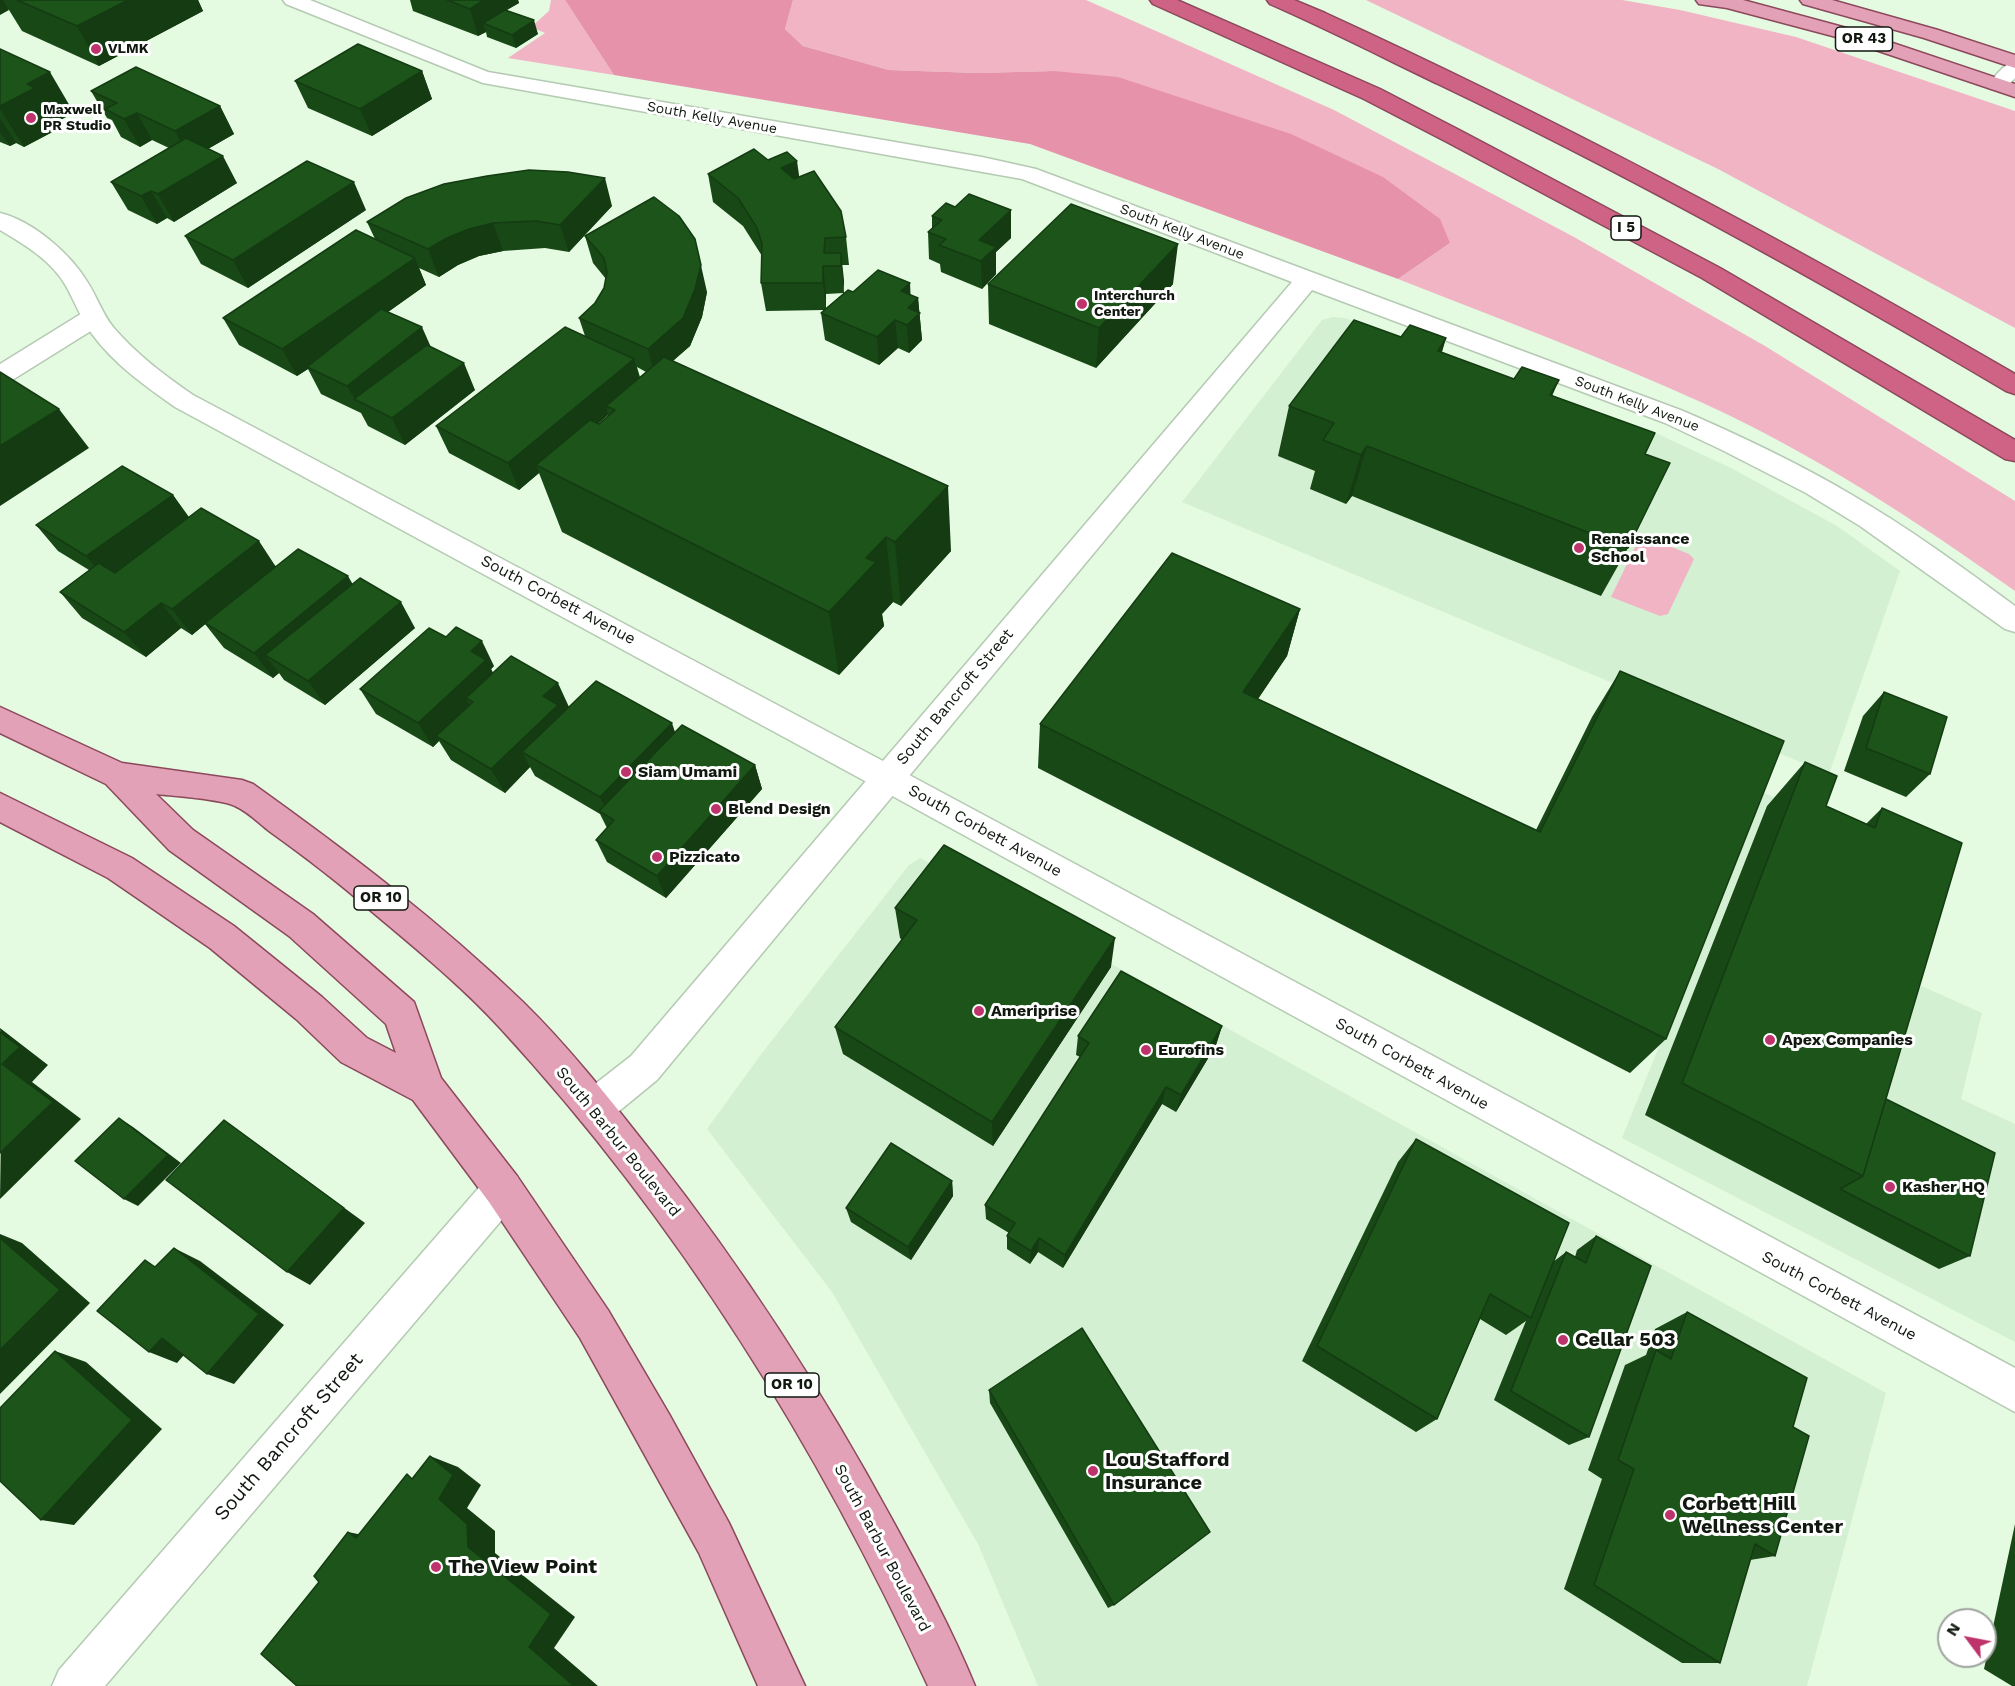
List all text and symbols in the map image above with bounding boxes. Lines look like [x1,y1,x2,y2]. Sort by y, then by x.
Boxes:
road number: OR 43 [1836,27,1892,51]
place label: VLMK [108,41,148,57]
marker: VLMK [89,42,103,56]
street label: South Kelly Avenue [646,98,778,138]
place label: Maxwell PR Studio [43,102,111,134]
marker: Maxwell PR Studio [24,111,38,125]
street label: South Kelly Avenue [1118,201,1246,263]
road number: I 5 [1611,216,1641,240]
place label: Interchurch Center [1094,288,1175,320]
marker: Interchurch Center [1075,297,1089,311]
street label: South Kelly Avenue [1573,373,1701,435]
place label: Renaissance School [1591,529,1690,567]
marker: Renaissance School [1572,541,1586,555]
street label: South Corbett Avenue [477,551,639,649]
street label: South Bancroft Street [892,625,1018,769]
place label: Siam Umami [638,762,737,782]
marker: Siam Umami [619,765,633,779]
street label: South Corbett Avenue [905,781,1065,881]
place label: Blend Design [728,799,831,819]
marker: Blend Design [709,802,723,816]
place label: Pizzicato [669,847,740,867]
marker: Pizzicato [650,850,664,864]
road number: OR 10 [354,886,408,910]
place label: Ameriprise [991,1001,1077,1021]
marker: Ameriprise [972,1004,986,1018]
street label: South Corbett Avenue [1332,1014,1492,1114]
place label: Apex Companies [1782,1030,1913,1050]
marker: Apex Companies [1763,1033,1777,1047]
place label: Eurofins [1158,1040,1224,1060]
marker: Eurofins [1139,1043,1153,1057]
street label: South Barbur Boulevard [552,1063,684,1221]
place label: Kasher HQ [1902,1177,1985,1197]
marker: Kasher HQ [1883,1180,1897,1194]
street label: South Corbett Avenue [1758,1247,1920,1345]
place label: Cellar 503 [1575,1328,1676,1352]
marker: Cellar 503 [1556,1333,1570,1347]
street label: South Bancroft Street [210,1348,368,1526]
road number: OR 10 [765,1373,819,1397]
place label: Lou Stafford Insurance [1105,1448,1230,1495]
street label: South Barbur Boulevard [830,1461,934,1635]
marker: Lou Stafford Insurance [1086,1464,1100,1478]
place label: Corbett Hill Wellness Center [1682,1492,1843,1539]
marker: Corbett Hill Wellness Center [1663,1508,1677,1522]
place label: The View Point [448,1555,597,1579]
marker: The View Point [429,1560,443,1574]
north arrow [1937,1608,1997,1668]
text: N [1942,1619,1964,1639]

